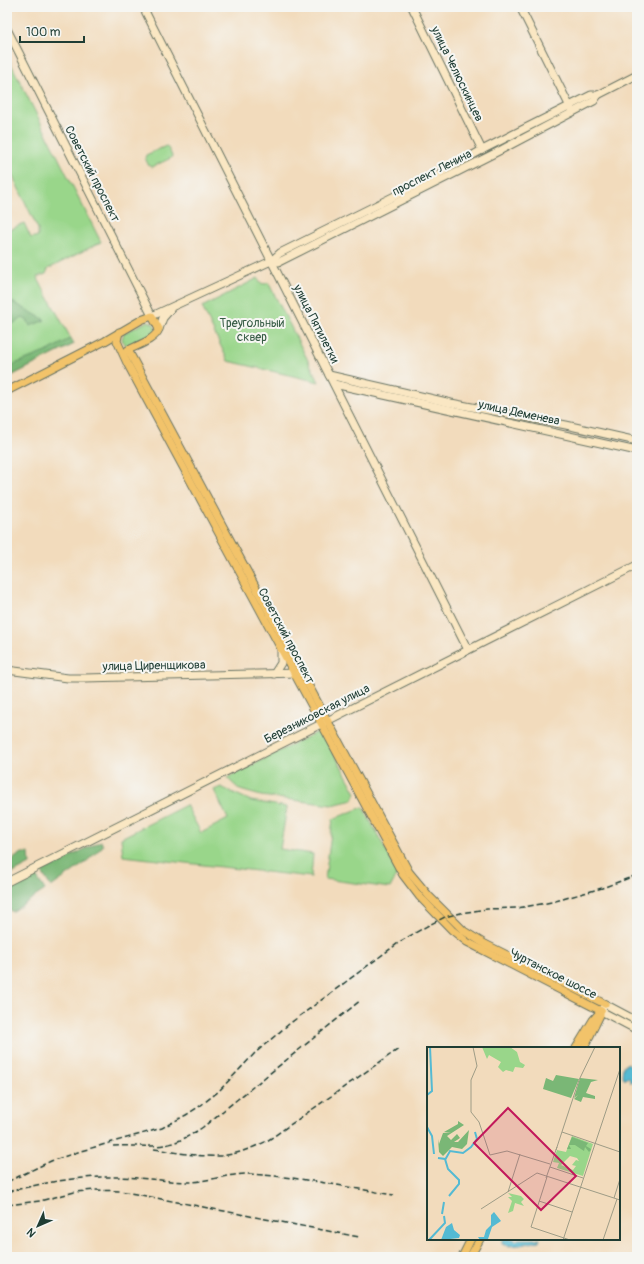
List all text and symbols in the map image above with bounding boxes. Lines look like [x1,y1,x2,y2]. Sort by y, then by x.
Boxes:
scale bar [20,18,84,44]
street label: улица Челюскинцев [427,23,487,124]
text: 100 m [26,25,61,40]
street label: Советский проспект [61,123,123,225]
street label: проспект Ленина [390,146,475,199]
street label: улица Пятилетки [289,281,343,367]
park label: Треугольный сквер [219,316,285,345]
street label: улица Деменева [476,397,561,429]
street label: Советский проспект [254,586,318,686]
street label: улица Циренщикова [101,658,206,674]
street label: Березниковская улица [262,681,373,747]
street label: Чуртанское шоссе [507,946,599,1002]
inset map [427,1047,620,1240]
north arrow [18,1206,58,1246]
text: N [24,1225,39,1240]

